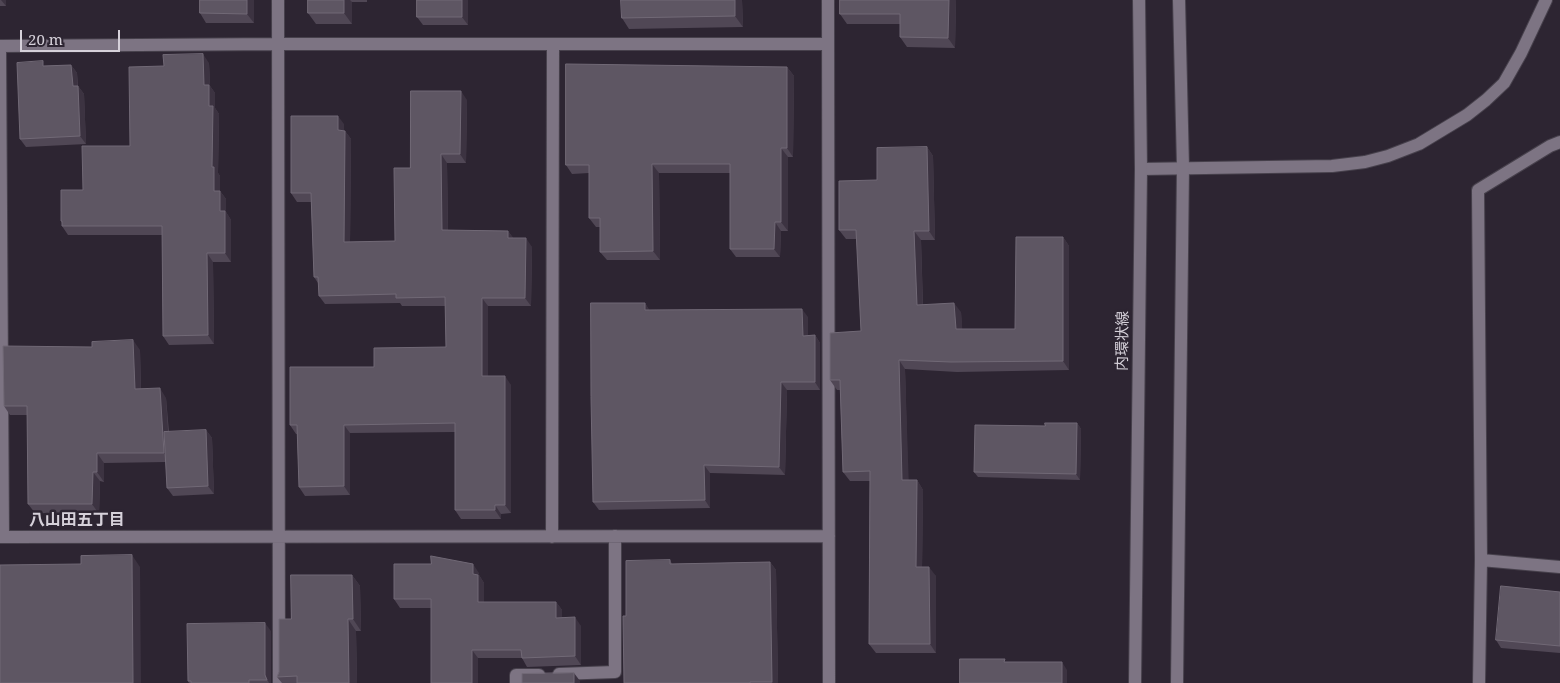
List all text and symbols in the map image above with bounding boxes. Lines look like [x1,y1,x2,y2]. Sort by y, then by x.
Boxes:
scale bar [22,20,122,52]
text: 20 m [28,29,63,49]
street label: 内環状線 [1113,311,1133,371]
district label: 八山田五丁目 [29,510,125,530]

